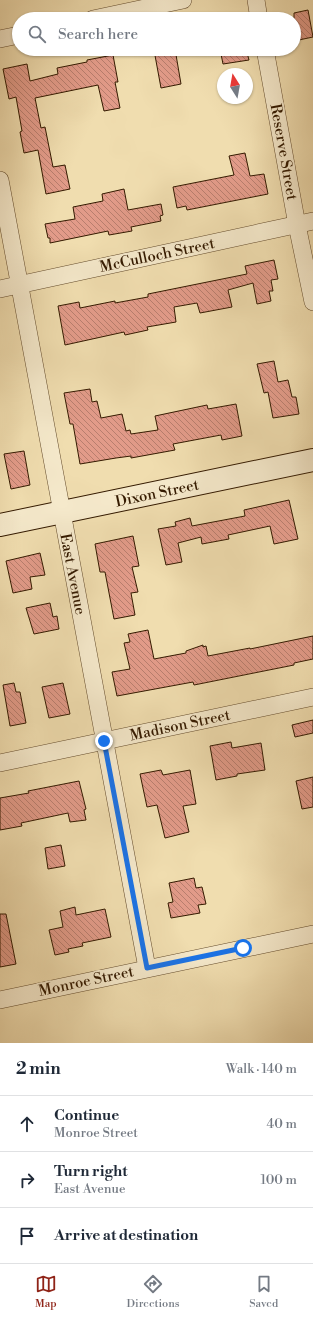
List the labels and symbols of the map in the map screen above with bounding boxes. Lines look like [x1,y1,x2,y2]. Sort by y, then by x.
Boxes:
north arrow [217,68,253,104]
street label: Reserve Street [266,102,301,203]
street label: McCulloch Street [98,234,217,277]
street label: Dixon Street [114,475,201,512]
street label: East Avenue [55,532,90,616]
street label: Madison Street [128,705,233,745]
route end [95,732,113,750]
route start [234,939,252,957]
street label: Monroe Street [37,962,136,1001]

